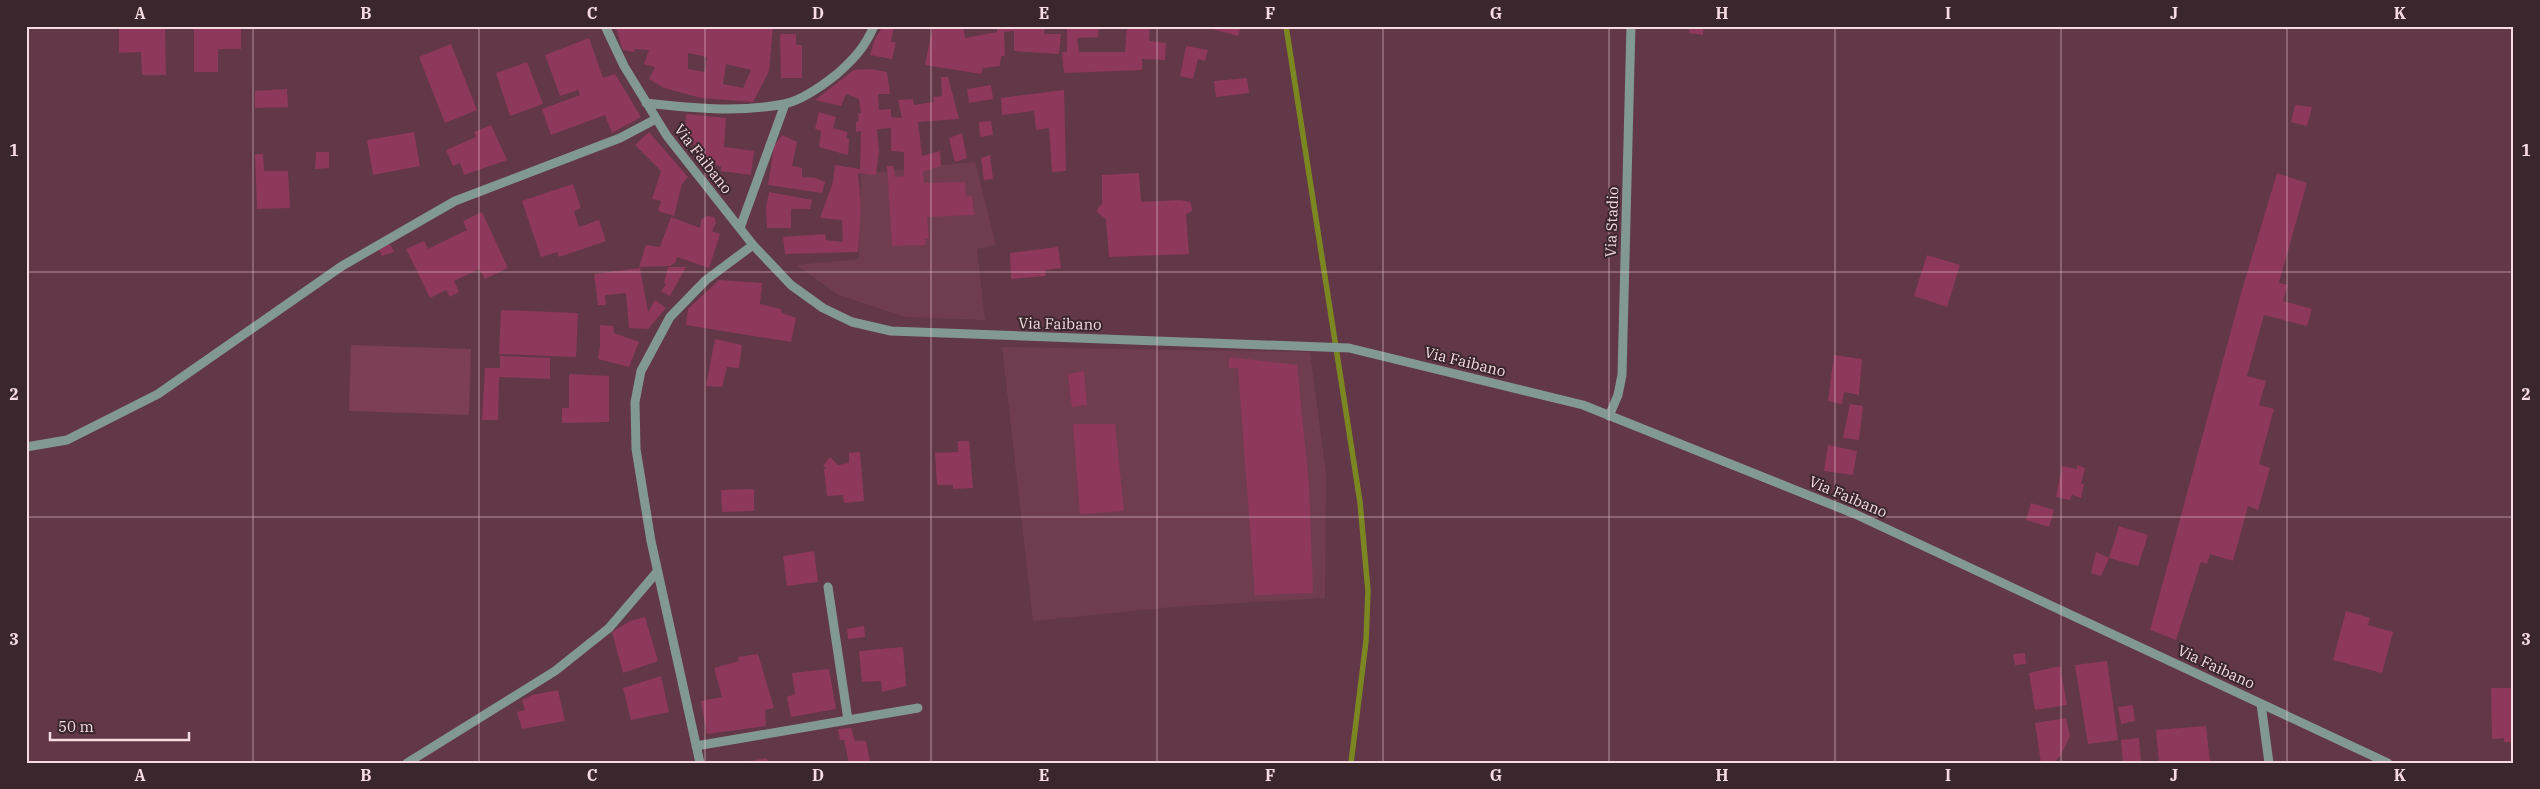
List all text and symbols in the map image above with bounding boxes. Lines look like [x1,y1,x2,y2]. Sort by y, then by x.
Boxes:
text: A [134,3,146,23]
text: B [360,3,372,23]
text: C [587,3,597,23]
text: D [812,3,824,23]
text: E [1039,3,1049,23]
text: F [1265,3,1275,23]
text: G [1490,3,1502,23]
text: H [1716,3,1729,23]
text: I [1945,3,1951,23]
text: J [2170,3,2178,23]
text: K [2394,3,2407,23]
street label: Via Faibano [670,120,736,197]
text: 1 [9,140,19,160]
text: 1 [2521,140,2531,160]
street label: Via Stadio [1601,186,1622,258]
street label: Via Faibano [1018,313,1102,334]
street label: Via Faibano [1422,342,1508,381]
text: 2 [9,384,19,404]
text: 2 [2521,384,2531,404]
street label: Via Faibano [1806,472,1890,522]
text: 3 [9,629,19,649]
text: 3 [2521,629,2531,649]
street label: Via Faibano [2175,640,2258,693]
scale bar [50,709,189,741]
text: 50 m [58,717,94,736]
text: A [134,765,146,785]
text: B [360,765,372,785]
text: C [587,765,597,785]
text: D [812,765,824,785]
text: E [1039,765,1049,785]
text: F [1265,765,1275,785]
text: G [1490,765,1502,785]
text: H [1716,765,1729,785]
text: I [1945,765,1951,785]
text: J [2170,765,2178,785]
text: K [2394,765,2407,785]

